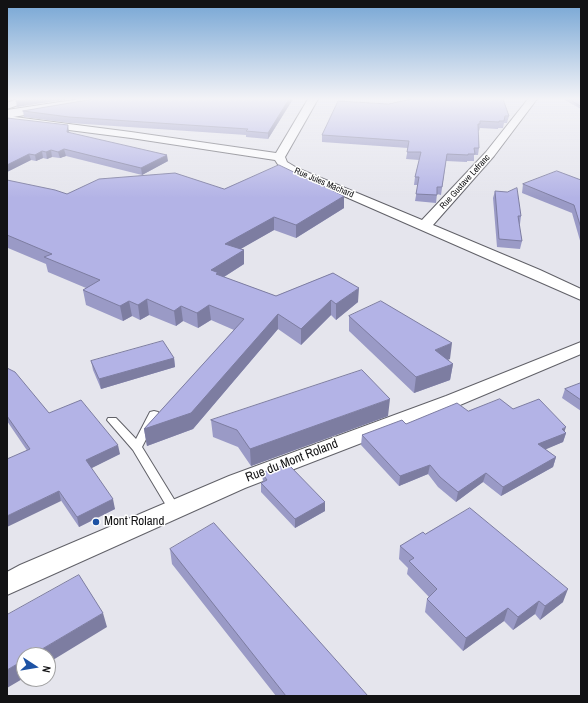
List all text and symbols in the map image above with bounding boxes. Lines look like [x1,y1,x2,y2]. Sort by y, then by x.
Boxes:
street label: Rue Gustave Lefranc [438,152,492,212]
street label: Rue Jules Machard [293,166,355,200]
street label: Rue du Mont Roland [244,436,340,486]
place label: Mont Roland [104,514,164,530]
marker: Mont Roland [91,517,101,527]
north arrow [16,647,56,687]
text: N [39,665,54,674]

